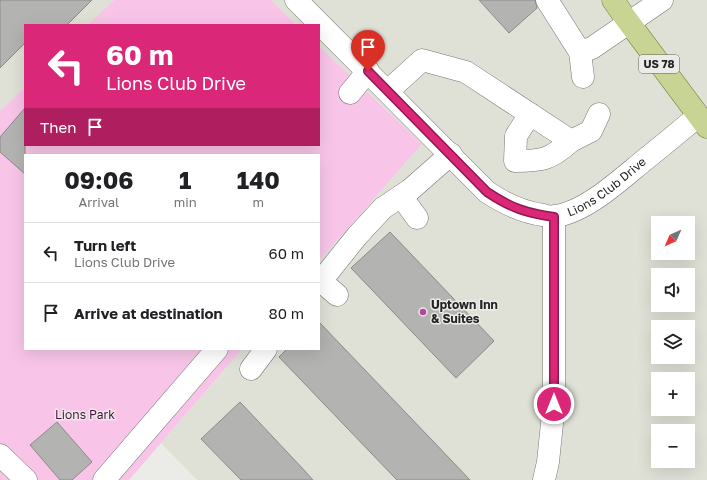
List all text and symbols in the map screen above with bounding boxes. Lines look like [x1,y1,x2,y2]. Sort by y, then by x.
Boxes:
pin [351,30,385,71]
icon: arrive [357,36,379,58]
text: 60 m [106,38,173,71]
icon: left [40,40,92,92]
road number: US 78 [639,55,679,73]
text: Lions Club Drive [106,72,246,94]
icon: arrive [84,116,106,138]
text: Then [40,118,76,136]
street label: Lions Club Drive [565,154,649,220]
text: 09:06 [64,165,134,194]
text: 1 [179,165,191,194]
text: 140 [237,165,280,194]
text: Arrival [78,194,119,210]
text: min [174,194,197,210]
text: m [253,194,264,210]
north arrow [651,216,695,260]
map controls [651,216,695,468]
text: Turn left [74,236,136,254]
icon: left [40,242,62,264]
text: 60 m [269,244,304,262]
text: Lions Club Drive [74,254,175,270]
button: sound [651,268,695,312]
place label: Uptown Inn & Suites [431,297,498,326]
icon: arrive [40,302,62,324]
text: Arrive at destination [74,304,223,322]
text: 80 m [269,304,304,322]
marker: Uptown Inn & Suites [418,307,428,317]
button: layers [651,320,695,364]
button: + [651,372,695,416]
position arrow [533,383,575,425]
park label: Lions Park [55,407,115,422]
button: − [651,424,695,468]

